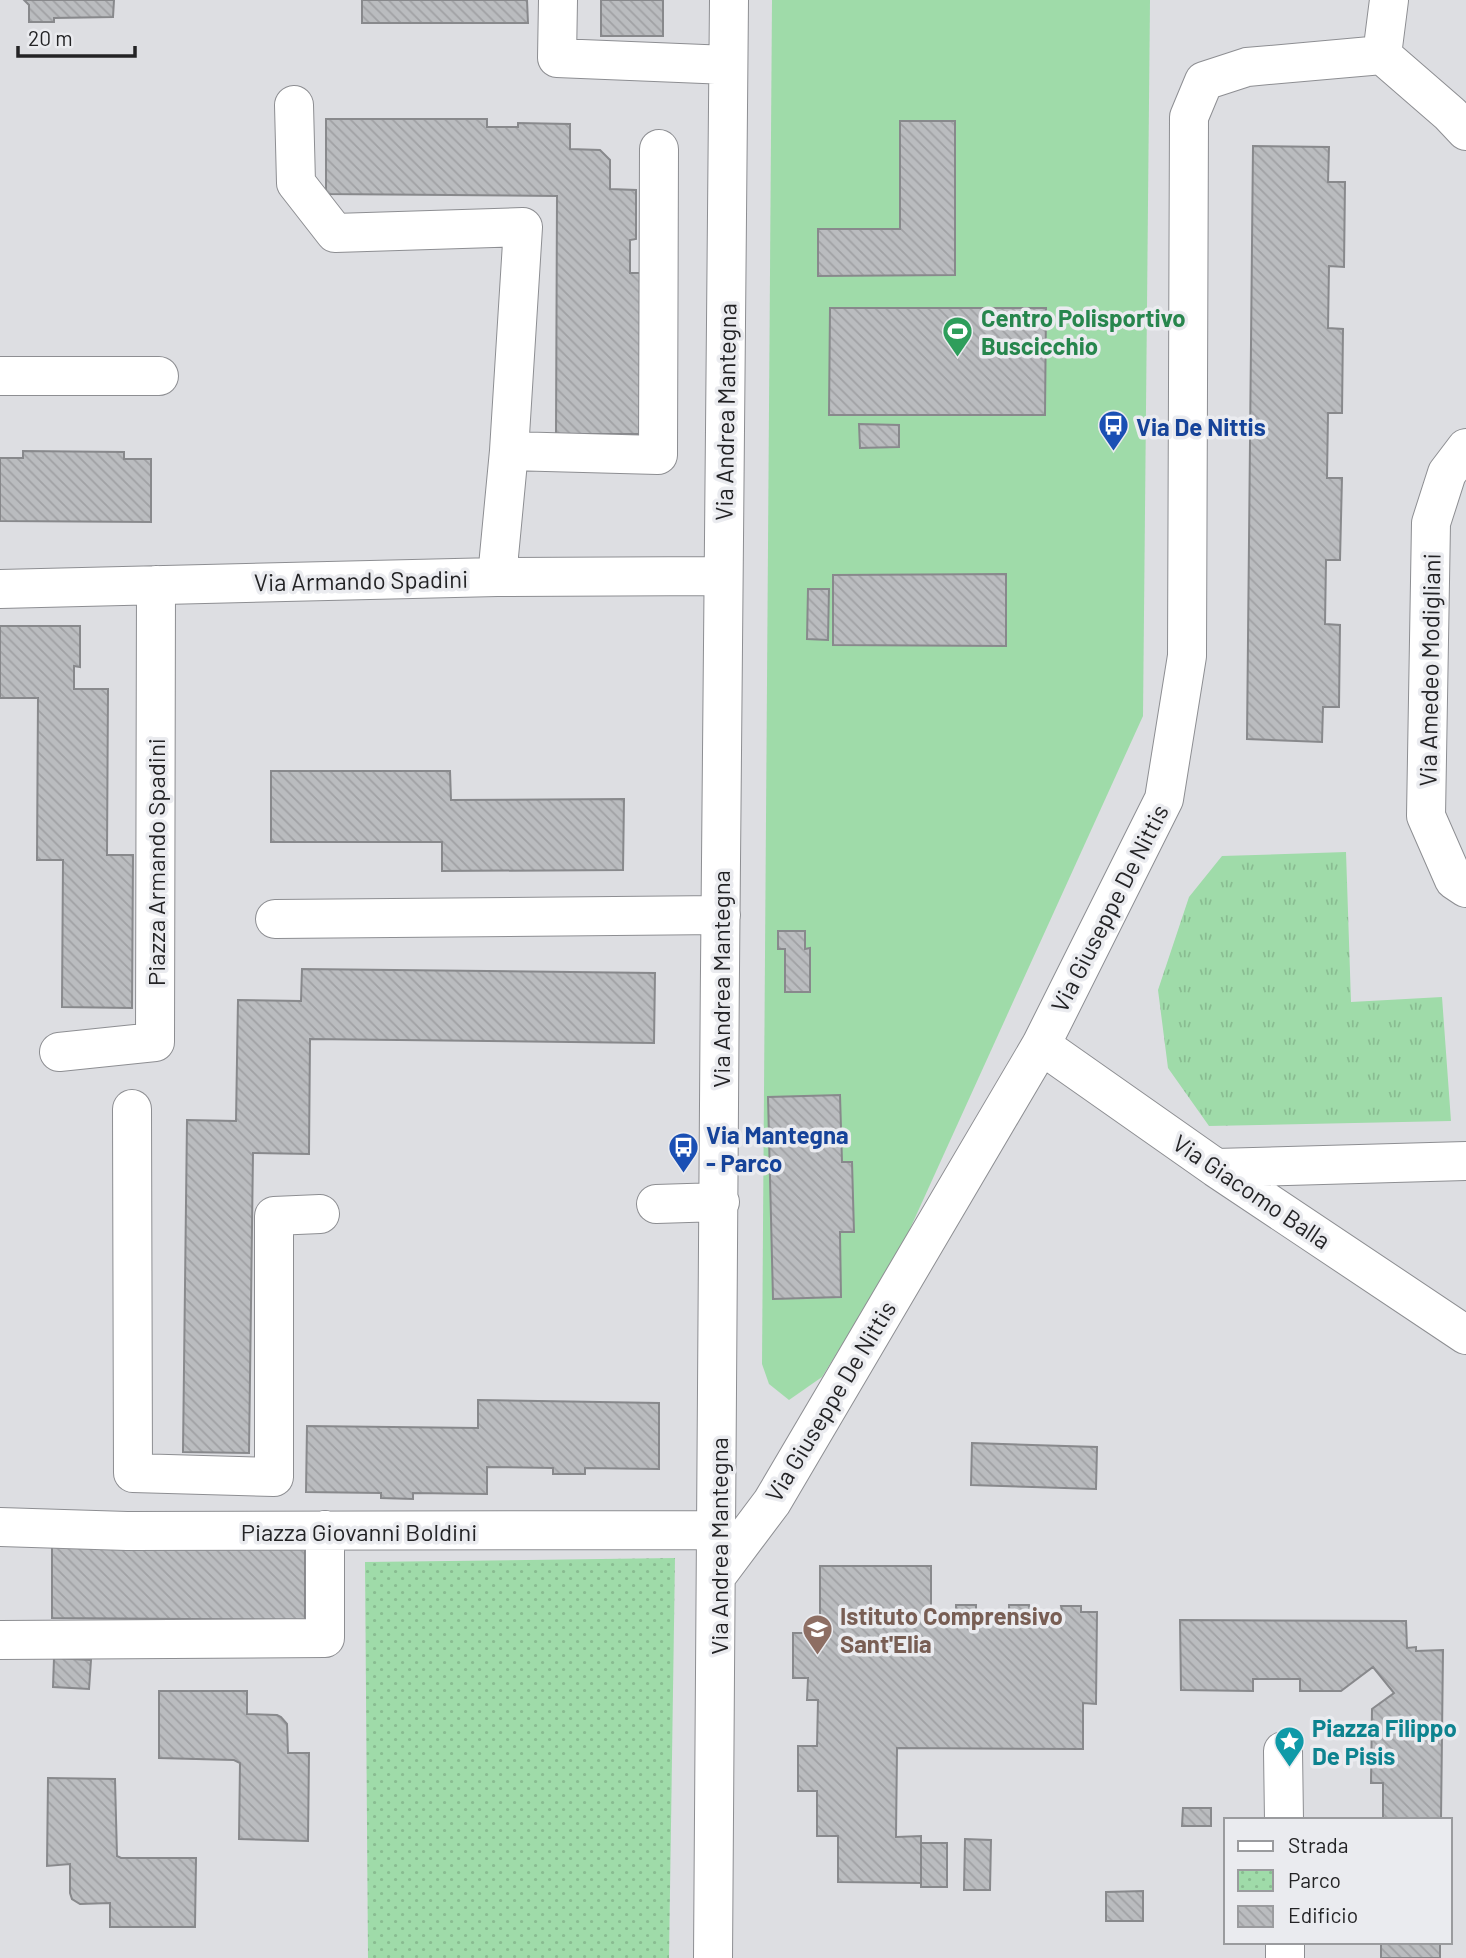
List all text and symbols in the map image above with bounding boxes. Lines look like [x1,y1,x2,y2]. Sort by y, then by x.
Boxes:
scale bar [18,14,135,58]
text: 20 m [28,25,73,50]
street label: Via Andrea Mantegna [709,303,741,521]
place label: Centro Polisportivo Buscicchio [981,303,1186,360]
sports icon: Centro Polisportivo Buscicchio [941,314,975,358]
bus stop icon: Via De Nittis [1096,409,1130,453]
place label: Via De Nittis [1136,412,1266,441]
street label: Via Amedeo Modigliani [1412,553,1446,787]
street label: Via Armando Spadini [254,564,468,596]
street label: Piazza Armando Spadini [141,738,170,986]
street label: Via Giuseppe De Nittis [1044,799,1174,1017]
street label: Via Andrea Mantegna [706,870,735,1088]
place label: Via Mantegna - Parco [706,1120,849,1177]
street label: Via Giacomo Balla [1168,1128,1336,1254]
bus stop icon: Via Mantegna - Parco [666,1131,700,1175]
street label: Via Giuseppe De Nittis [759,1295,901,1507]
street label: Via Andrea Mantegna [704,1437,733,1655]
street label: Piazza Giovanni Boldini [241,1517,477,1546]
place label: Istituto Comprensivo Sant'Elia [840,1601,1063,1658]
school or university icon: Istituto Comprensivo Sant'Elia [800,1612,834,1656]
place label: Piazza Filippo De Pisis [1312,1713,1457,1770]
place icon: Piazza Filippo De Pisis [1272,1724,1306,1768]
legend [1224,1818,1452,1944]
text: Strada [1288,1832,1348,1857]
text: Parco [1288,1867,1341,1892]
text: Edificio [1288,1902,1358,1927]

